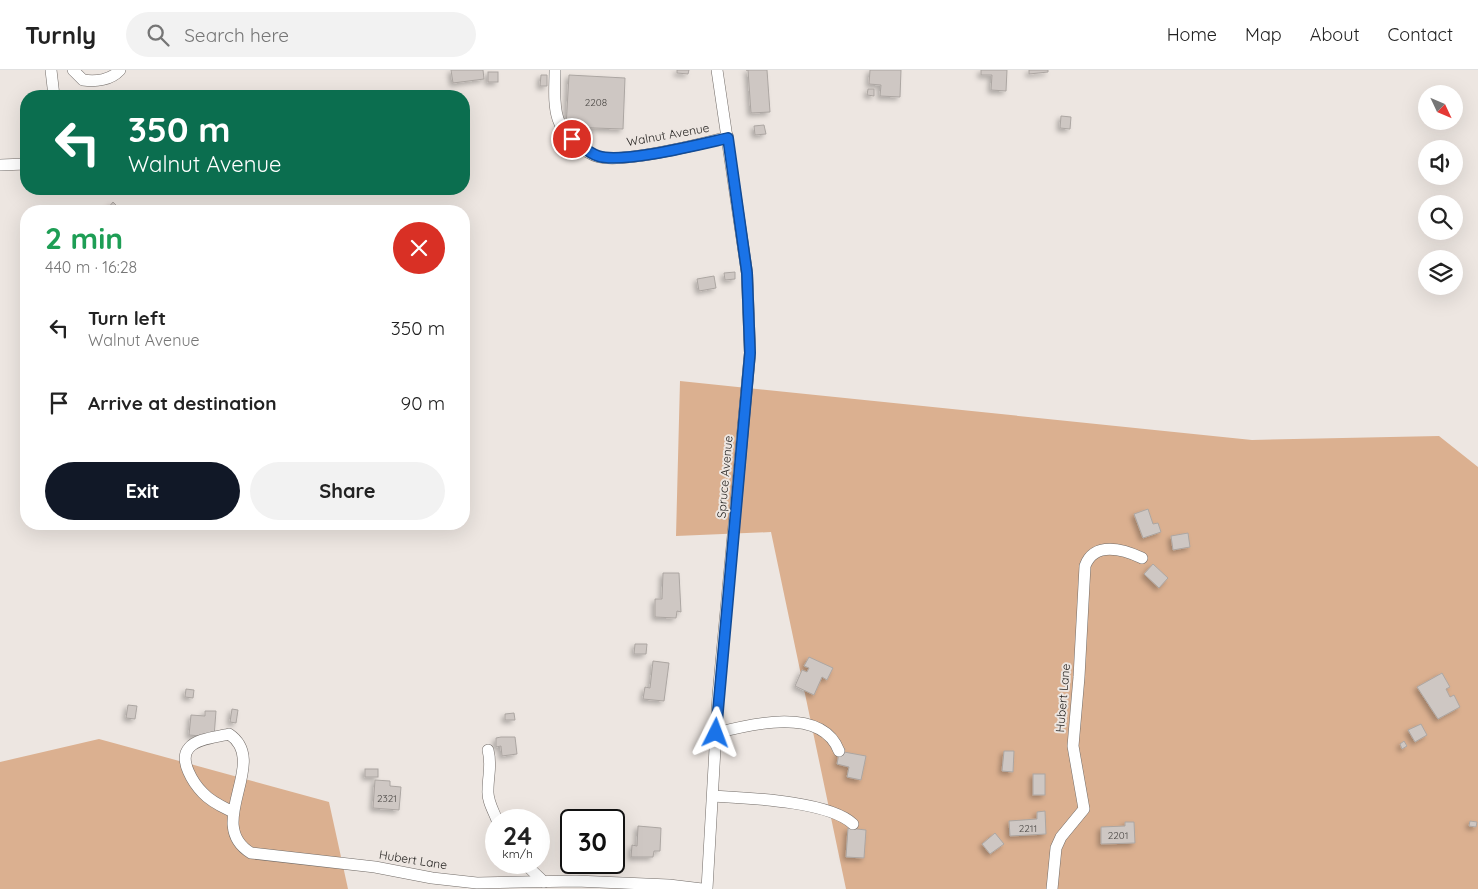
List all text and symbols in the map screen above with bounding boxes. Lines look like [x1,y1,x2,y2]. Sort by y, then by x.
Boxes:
search box [126,12,476,57]
text: Turnly [25,20,96,50]
icon: search [144,21,172,49]
text: Search here [184,23,289,47]
text: Home [1167,23,1217,46]
text: Map [1245,23,1282,46]
text: About [1310,23,1360,46]
text: Contact [1388,23,1453,46]
north arrow [1418,85,1462,130]
map controls [1418,85,1463,295]
house number: 2208 [585,96,607,109]
text: 350 m [128,107,231,151]
icon: left [45,110,110,175]
pin [551,118,593,160]
street label: Walnut Avenue [625,120,711,149]
icon: arrive [558,125,586,153]
button: sound [1418,140,1463,185]
text: Walnut Avenue [128,150,281,178]
button: search [1418,195,1463,240]
text: 2 min [45,219,123,257]
button: close [393,222,445,274]
button: layers [1418,250,1463,295]
text: 440 m · 16:28 [45,257,137,277]
text: Turn left [88,306,166,330]
icon: left [45,314,73,342]
text: 350 m [391,316,445,340]
text: Walnut Avenue [88,330,200,350]
icon: arrive [45,389,73,417]
text: Arrive at destination [88,391,277,415]
text: 90 m [401,391,445,415]
street label: Spruce Avenue [713,435,736,519]
button: Exit [45,462,240,520]
button: Share [250,462,445,520]
street label: Hubert Lane [1052,663,1073,733]
position arrow [689,706,741,758]
house number: 2321 [377,792,397,805]
speed limit sign: 30 [560,809,625,874]
text: 24 [503,820,532,851]
house number: 2211 [1019,822,1037,835]
house number: 2201 [1108,829,1128,842]
text: km/h [502,846,533,861]
street label: Hubert Lane [378,847,448,872]

